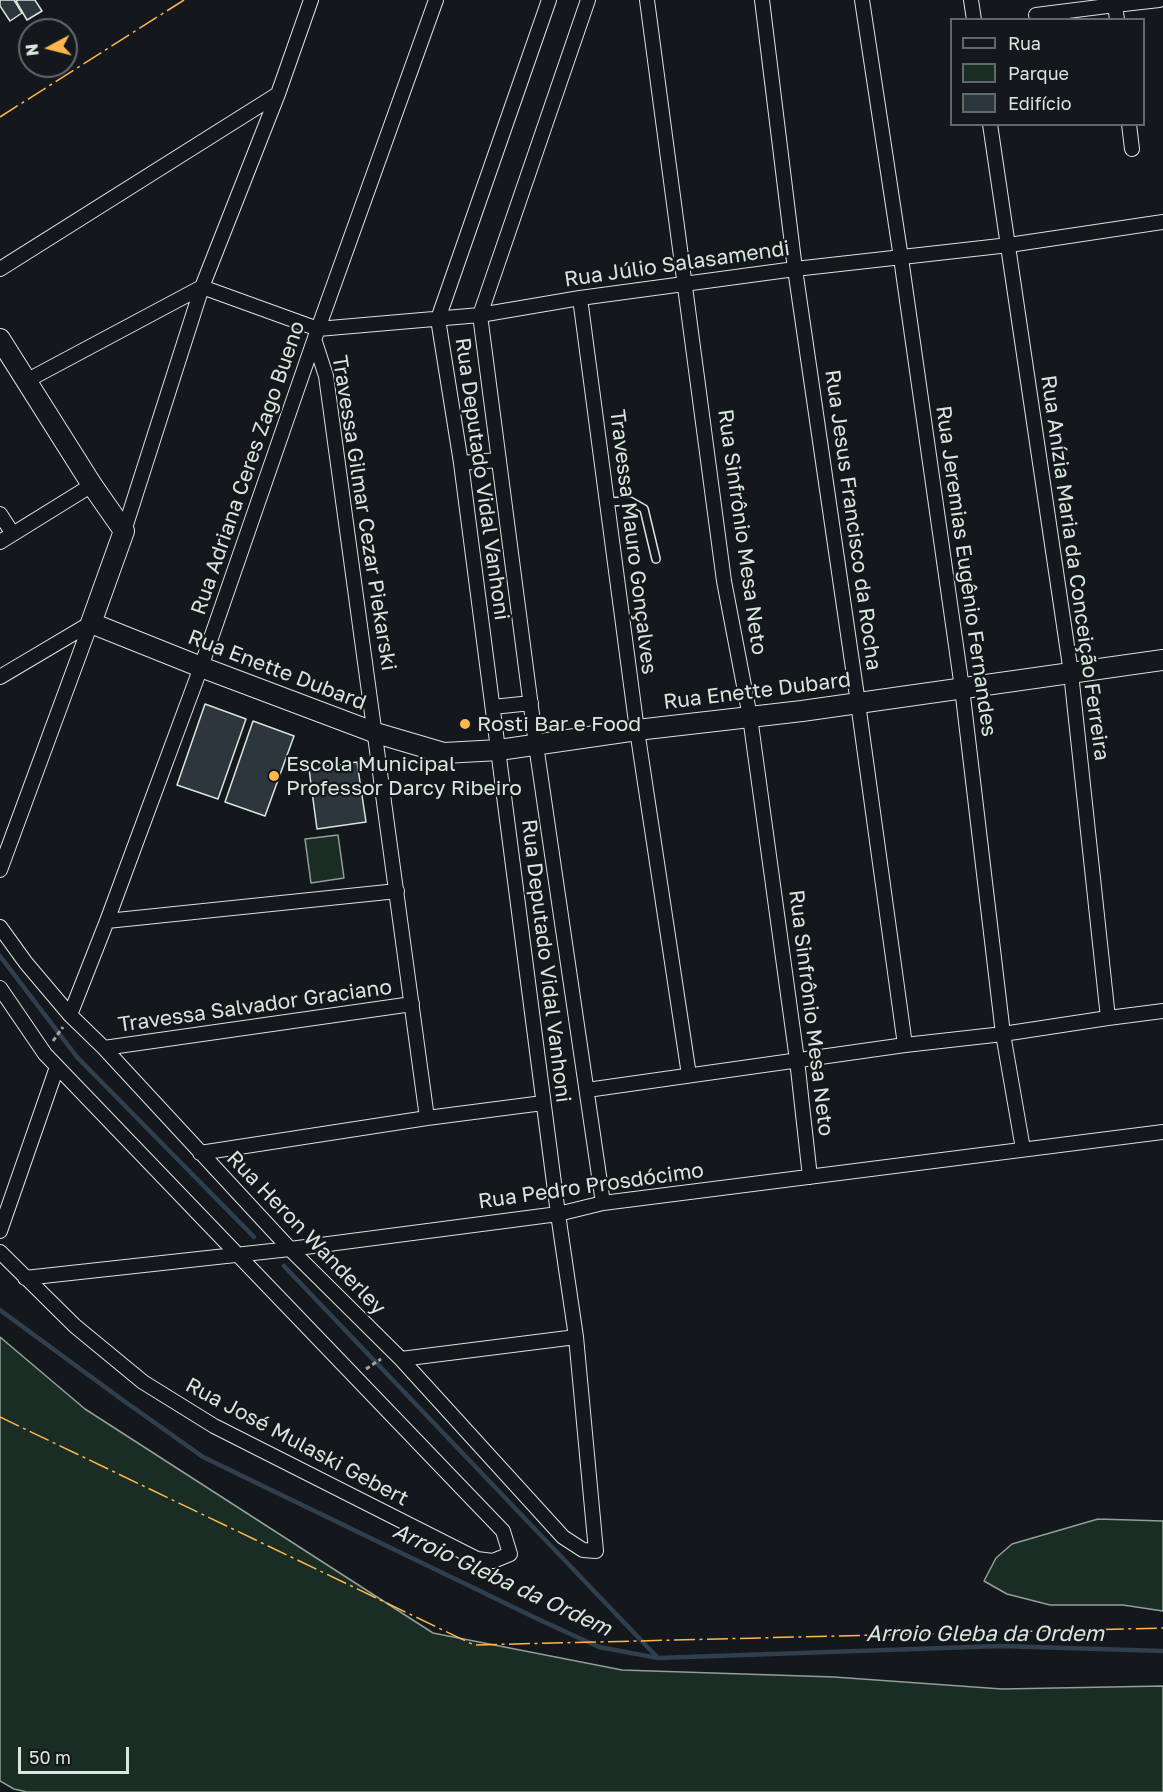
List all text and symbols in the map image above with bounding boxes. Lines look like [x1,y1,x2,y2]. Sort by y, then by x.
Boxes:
north arrow [18,18,78,78]
legend [950,18,1145,126]
text: Rua [1008,32,1041,54]
text: N [21,43,43,57]
text: Parque [1008,62,1069,84]
text: Edifício [1008,92,1072,114]
street label: Rua Júlio Salasamendi [563,236,791,292]
street label: Rua Adriana Ceres Zago Bueno [186,318,310,618]
street label: Rua Deputado Vidal Vanhoni [450,336,514,622]
street label: Travessa Gilmar Cezar Piekarski [327,354,401,672]
street label: Rua Jesus Francisco da Rocha [819,368,887,672]
street label: Rua Anízia Maria da Conceição Ferreira [1035,374,1115,762]
street label: Rua Jeremias Eugênio Fernandes [930,404,1002,738]
street label: Rua Sinfrônio Mesa Neto [712,407,772,657]
street label: Travessa Mauro Gonçalves [604,408,662,676]
street label: Rua Enette Dubard [184,624,370,716]
street label: Rua Enette Dubard [662,667,852,715]
place label: Rosti Bar e Food [477,711,641,737]
marker: Rosti Bar e Food [458,717,472,731]
place label: Escola Municipal Professor Darcy Ribeiro [286,751,522,801]
marker: Escola Municipal Professor Darcy Ribeiro [267,769,281,783]
street label: Rua Deputado Vidal Vanhoni [516,818,576,1104]
street label: Rua Sinfrônio Mesa Neto [783,888,839,1138]
street label: Travessa Salvador Graciano [117,974,393,1038]
street label: Rua Heron Wanderley [221,1146,391,1320]
street label: Rua Pedro Prosdócimo [477,1158,705,1214]
street label: Rua José Mulaski Gebert [181,1372,413,1512]
water label: Arroio Gleba da Ordem [389,1518,615,1642]
water label: Arroio Gleba da Ordem [866,1621,1104,1647]
scale bar [21,1735,132,1773]
text: 50 m [29,1746,71,1768]

